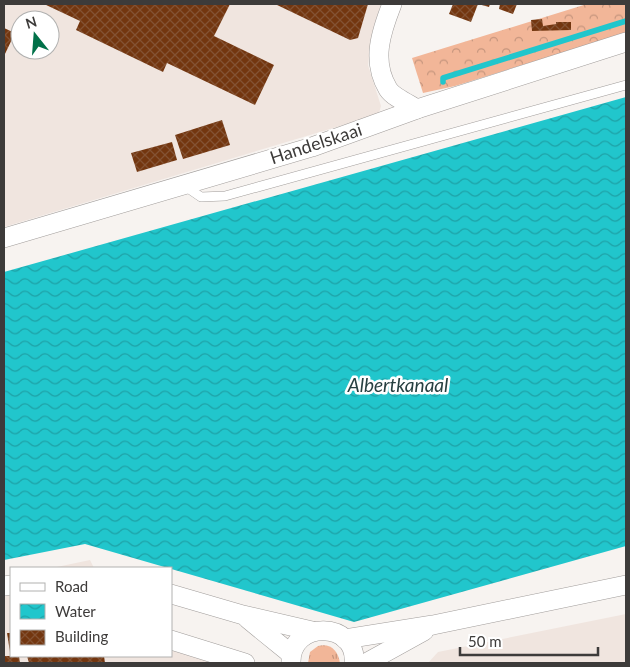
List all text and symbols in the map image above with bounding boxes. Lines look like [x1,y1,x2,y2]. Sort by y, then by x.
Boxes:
north arrow [10,10,60,60]
text: N [23,12,39,32]
street label: Handelskaai [267,118,364,168]
water label: Albertkanaal [347,373,448,396]
legend [10,567,172,657]
text: Road [55,577,88,595]
text: Water [55,602,96,620]
scale bar [460,624,598,656]
text: Building [55,627,108,645]
text: 50 m [468,632,502,650]

